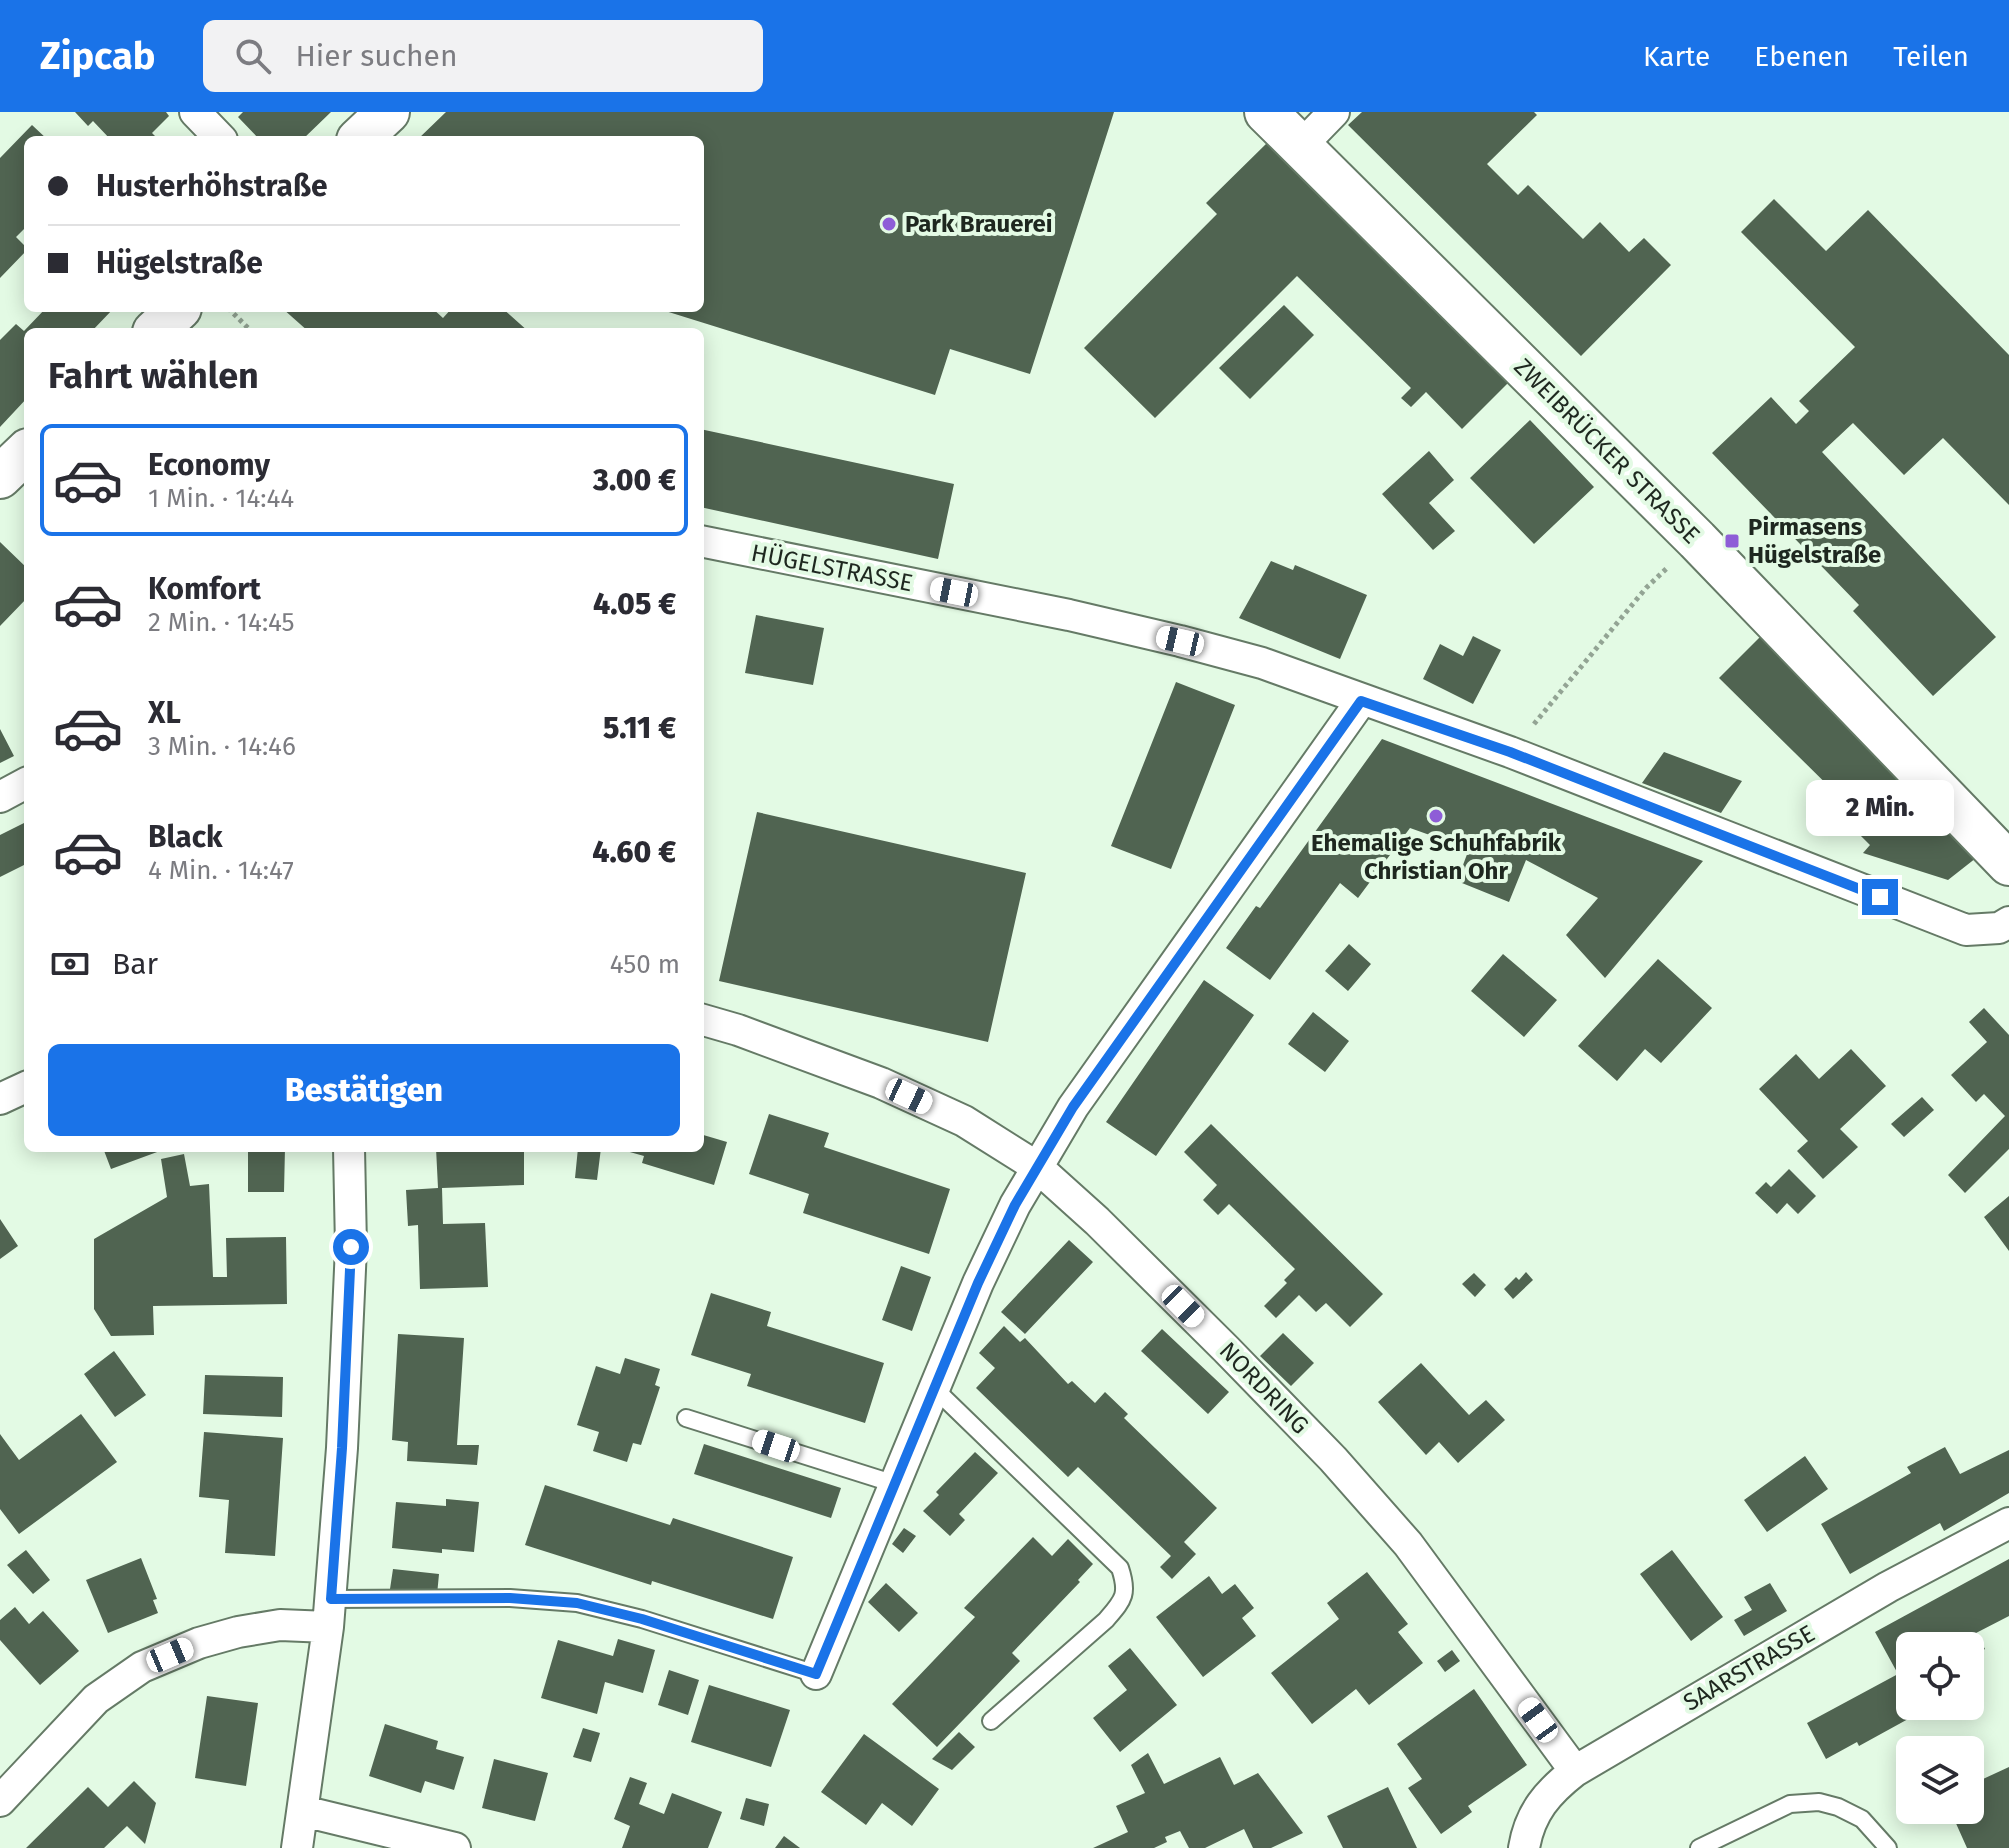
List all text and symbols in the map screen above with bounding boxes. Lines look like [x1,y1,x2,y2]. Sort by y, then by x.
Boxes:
search box [203,20,763,92]
text: Zipcab [40,33,155,79]
icon: search [231,34,275,78]
text: Hier suchen [295,38,457,74]
text: Karte [1643,40,1710,73]
text: Ebenen [1754,40,1849,73]
text: Teilen [1893,40,1969,73]
text: Husterhöhstraße [96,168,328,204]
place label: Park Brauerei [905,210,1053,238]
marker: Park Brauerei [880,215,898,233]
text: Hügelstraße [96,245,263,281]
street label: ZWEIBRÜCKER STRASSE [1509,353,1705,549]
text: Fahrt wählen [48,354,259,398]
icon: car [52,444,124,516]
text: Economy [148,447,270,483]
text: 3.00 € [593,462,676,498]
text: 1 Min. · 14:44 [148,483,294,514]
place label: Pirmasens Hügelstraße [1748,513,1881,569]
marker: Pirmasens Hügelstraße [1723,532,1741,550]
street label: HÜGELSTRASSE [749,539,915,597]
icon: car [52,568,124,640]
text: Komfort [148,571,261,607]
car [928,576,980,608]
text: 4.05 € [593,586,676,622]
text: 2 Min. · 14:45 [148,607,295,638]
car [1154,624,1206,658]
icon: car [52,692,124,764]
text: XL [148,695,181,731]
text: 5.11 € [603,710,676,746]
text: 3 Min. · 14:46 [148,731,296,762]
callout: 2 Min. [1806,781,1954,837]
text: 2 Min. [1846,792,1914,823]
marker: Ehemalige Schuhfabrik Christian Ohr [1427,807,1445,825]
icon: car [52,816,124,888]
text: Black [148,819,223,855]
place label: Ehemalige Schuhfabrik Christian Ohr [1311,829,1562,885]
text: 4.60 € [592,834,676,870]
text: 4 Min. · 14:47 [148,855,294,886]
route end [1862,879,1898,915]
icon: cash [48,942,92,986]
text: Bar [112,946,158,982]
text: 450 m [610,949,680,980]
button: Bestätigen [48,1044,680,1136]
car [882,1075,936,1117]
route start [333,1229,369,1265]
car [1158,1281,1208,1331]
street label: NORDRING [1214,1337,1314,1439]
car [749,1427,803,1465]
street label: SAARSTRASSE [1678,1619,1820,1717]
map controls [1896,1632,1984,1824]
button: locate [1896,1632,1984,1720]
car [143,1635,197,1675]
car [1514,1694,1562,1746]
button: layers [1896,1736,1984,1824]

